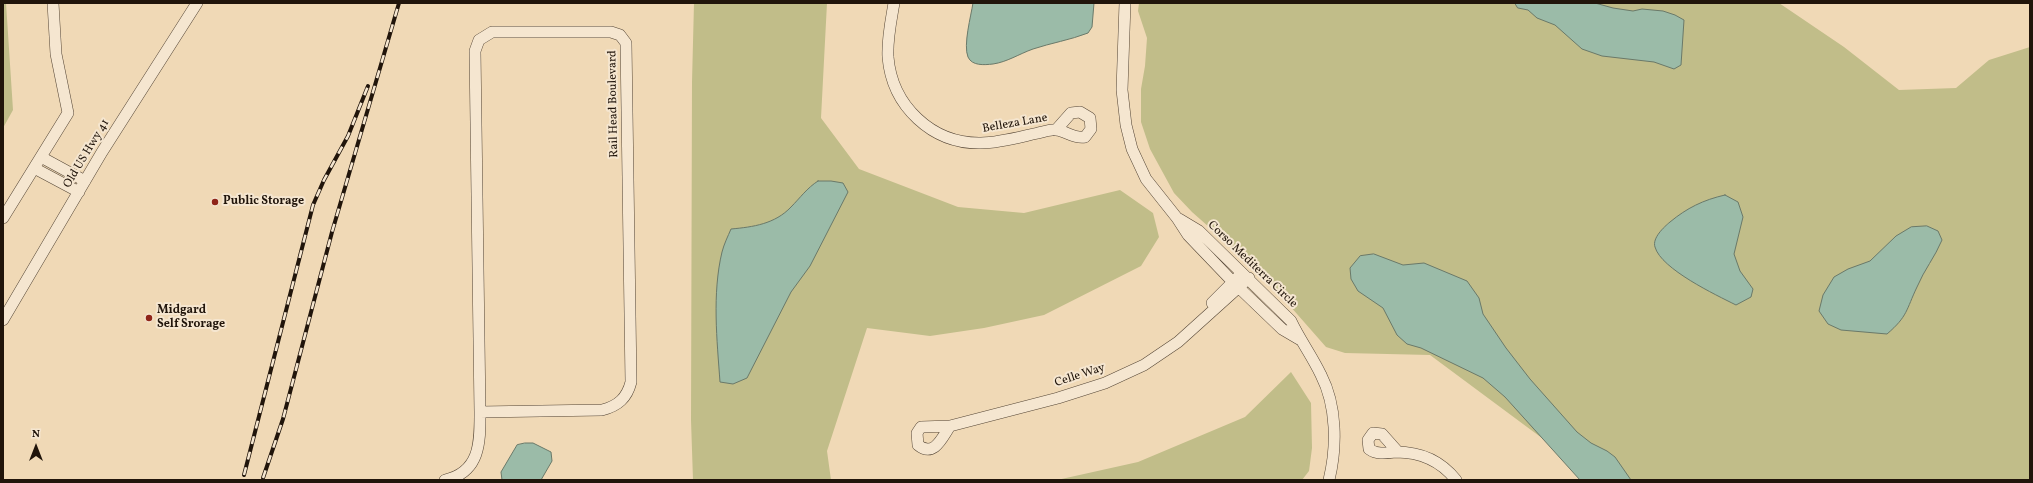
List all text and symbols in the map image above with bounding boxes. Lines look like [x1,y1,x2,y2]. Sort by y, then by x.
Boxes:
street label: Rail Head Boulevard [606,50,622,158]
street label: Belleza Lane [981,111,1049,137]
street label: Old US Hwy 41 [61,117,113,191]
place label: Public Storage [223,195,304,209]
marker: Public Storage [210,197,220,207]
street label: Corso Mediterra Circle [1204,218,1300,312]
place label: Midgard Self Srorage [157,304,225,332]
marker: Midgard Self Srorage [144,313,154,323]
street label: Celle Way [1053,361,1107,391]
north arrow [16,427,56,467]
text: N [32,427,40,442]

